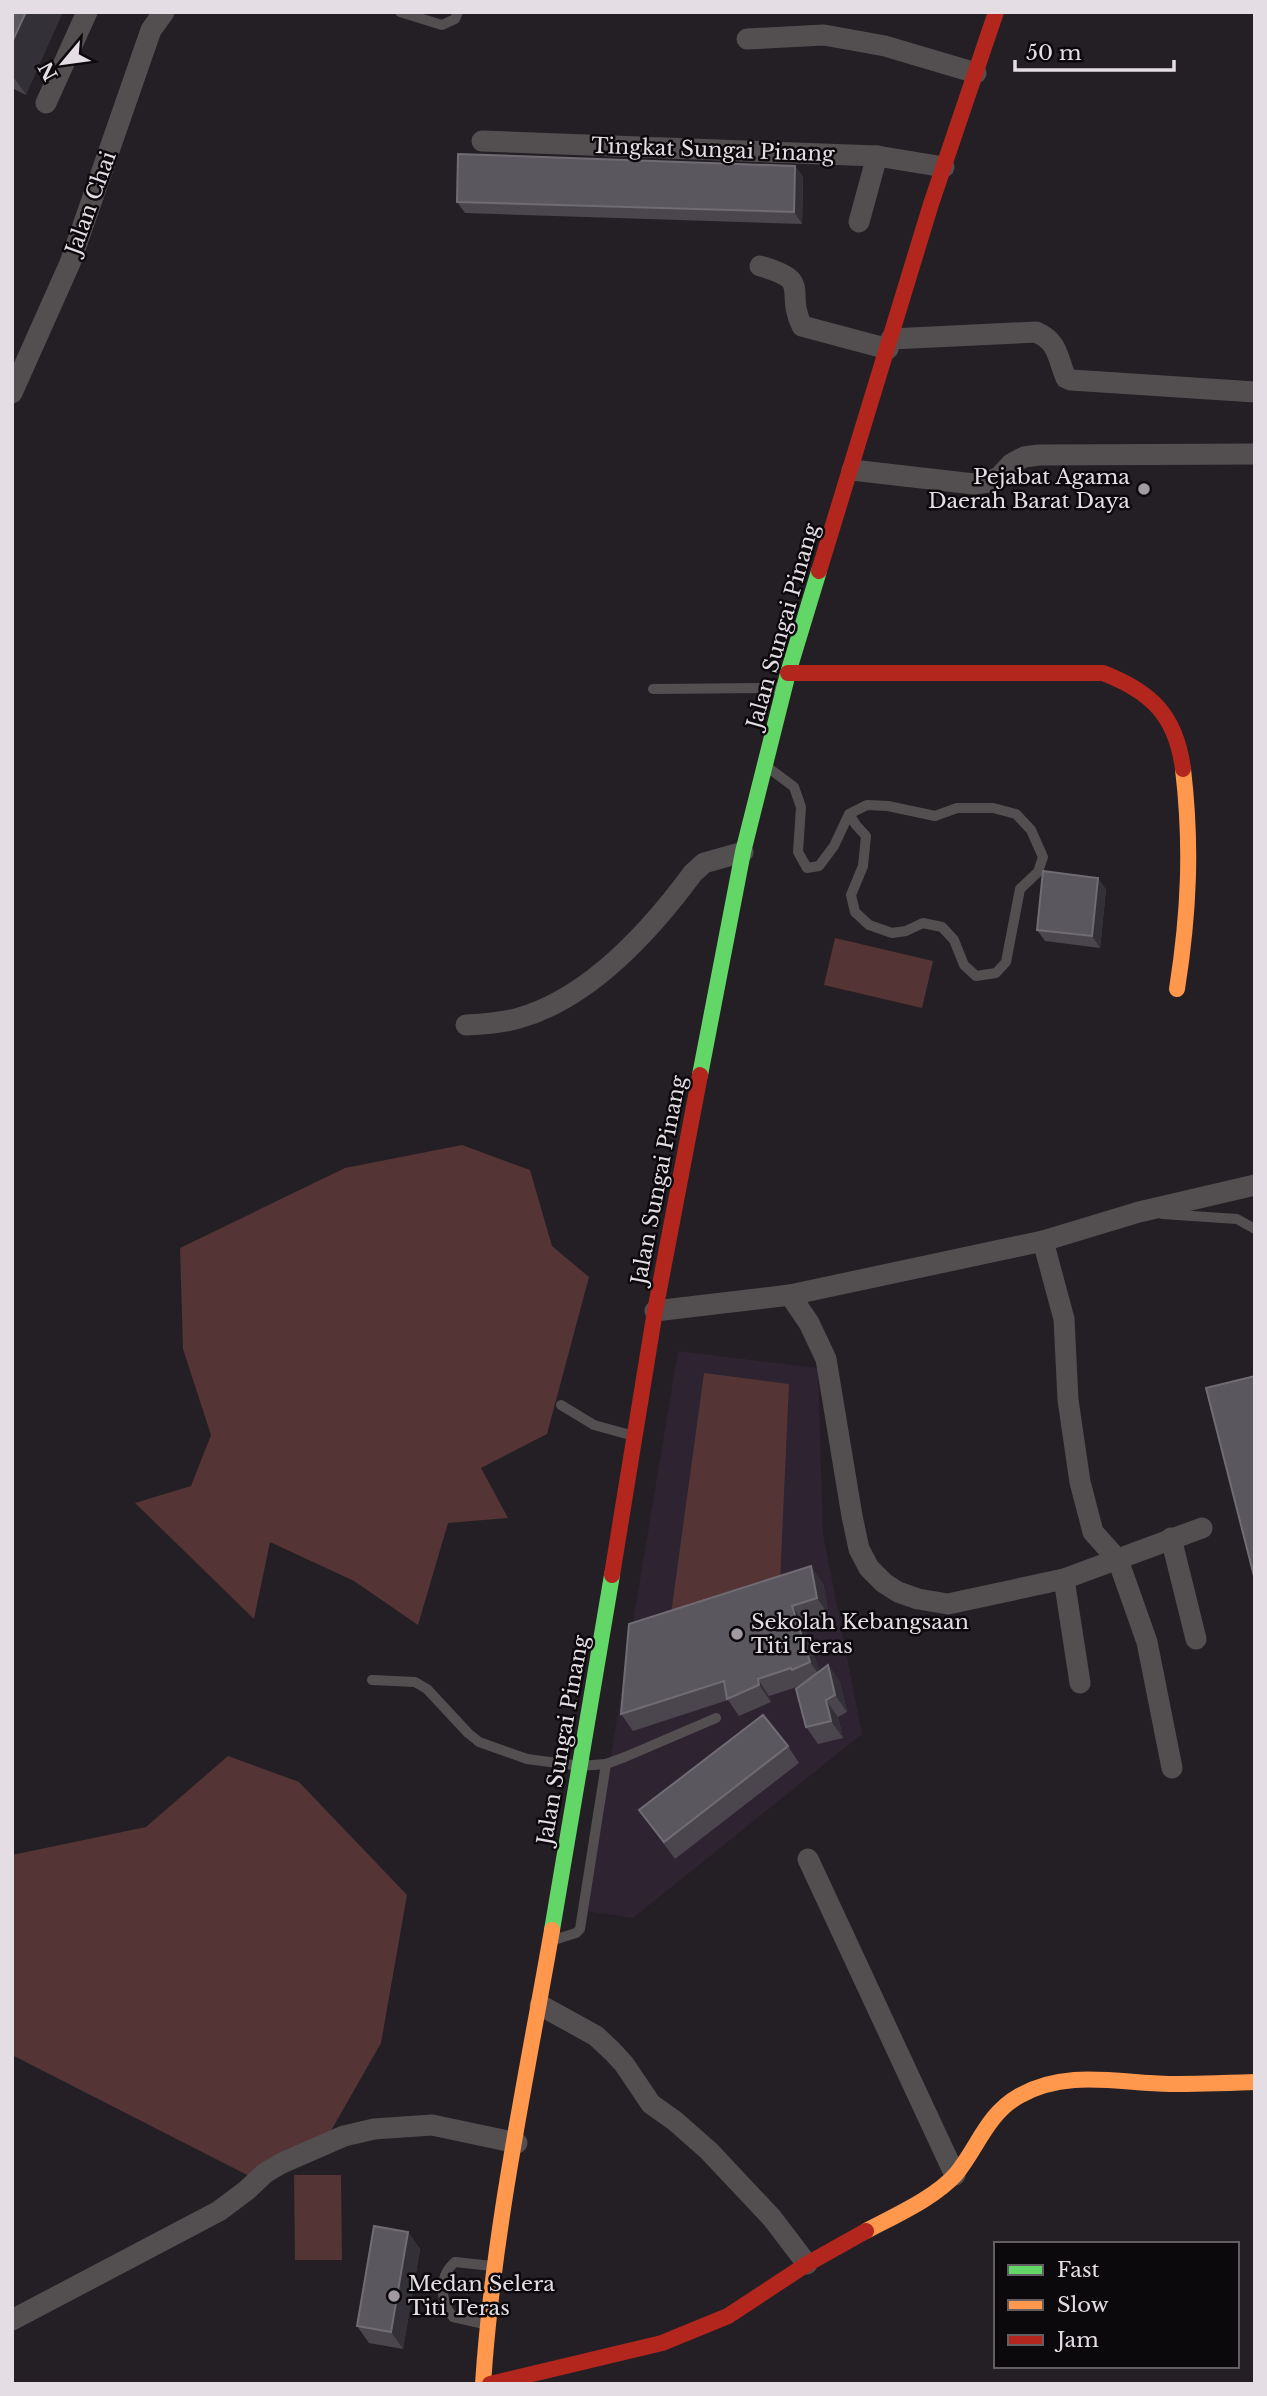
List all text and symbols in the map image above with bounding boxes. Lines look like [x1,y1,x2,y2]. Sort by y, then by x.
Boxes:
north arrow [28,28,98,98]
scale bar [1015,28,1174,72]
text: 50 m [1026,40,1082,66]
text: N [34,57,63,84]
street label: Tingkat Sungai Pinang [591,133,835,167]
street label: Jalan Chai [59,148,122,261]
place label: Pejabat Agama Daerah Barat Daya [928,464,1130,514]
marker: Pejabat Agama Daerah Barat Daya [1136,481,1152,497]
street label: Jalan Sungai Pinang [740,520,825,735]
street label: Jalan Sungai Pinang [625,1073,692,1290]
place label: Sekolah Kebangsaan Titi Teras [751,1609,969,1659]
marker: Sekolah Kebangsaan Titi Teras [729,1626,745,1642]
street label: Jalan Sungai Pinang [531,1633,594,1850]
legend [994,2242,1239,2368]
text: Fast [1057,2257,1099,2283]
place label: Medan Selera Titi Teras [408,2271,555,2321]
marker: Medan Selera Titi Teras [386,2288,402,2304]
text: Slow [1057,2292,1109,2318]
text: Jam [1054,2327,1099,2353]

